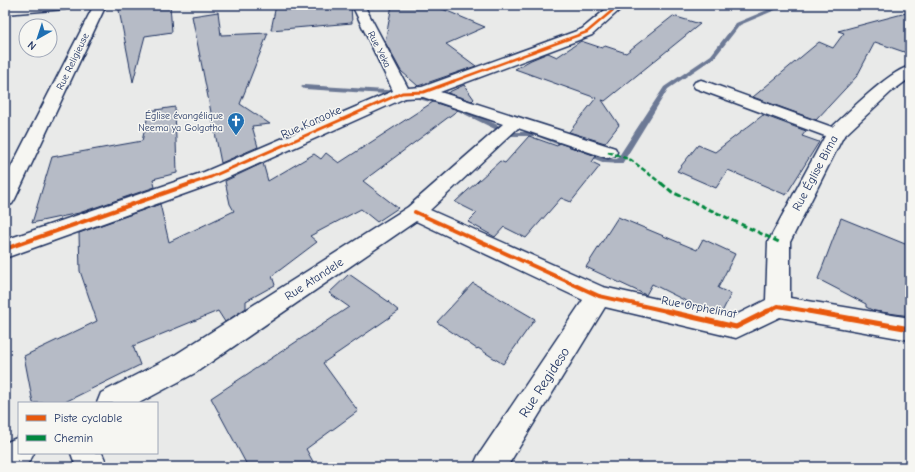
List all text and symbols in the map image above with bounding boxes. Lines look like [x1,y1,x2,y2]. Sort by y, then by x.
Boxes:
north arrow [18,18,58,58]
street label: Rue Yeka [365,29,393,70]
street label: Rue Religieuse [54,31,92,92]
text: N [25,38,39,53]
street label: Rue Karaoke [279,102,343,142]
place label: Église évangélique Neema ya Golgotha [138,110,223,134]
church icon: Église évangélique Neema ya Golgotha [226,111,246,136]
street label: Rue Église Bima [789,133,841,213]
street label: Rue Atandele [282,255,346,303]
street label: Rue Orphelinat [660,293,738,321]
street label: Rue Regideso [515,344,573,421]
legend [18,402,158,454]
text: Piste cyclable [54,411,122,425]
text: Chemin [54,431,93,445]

